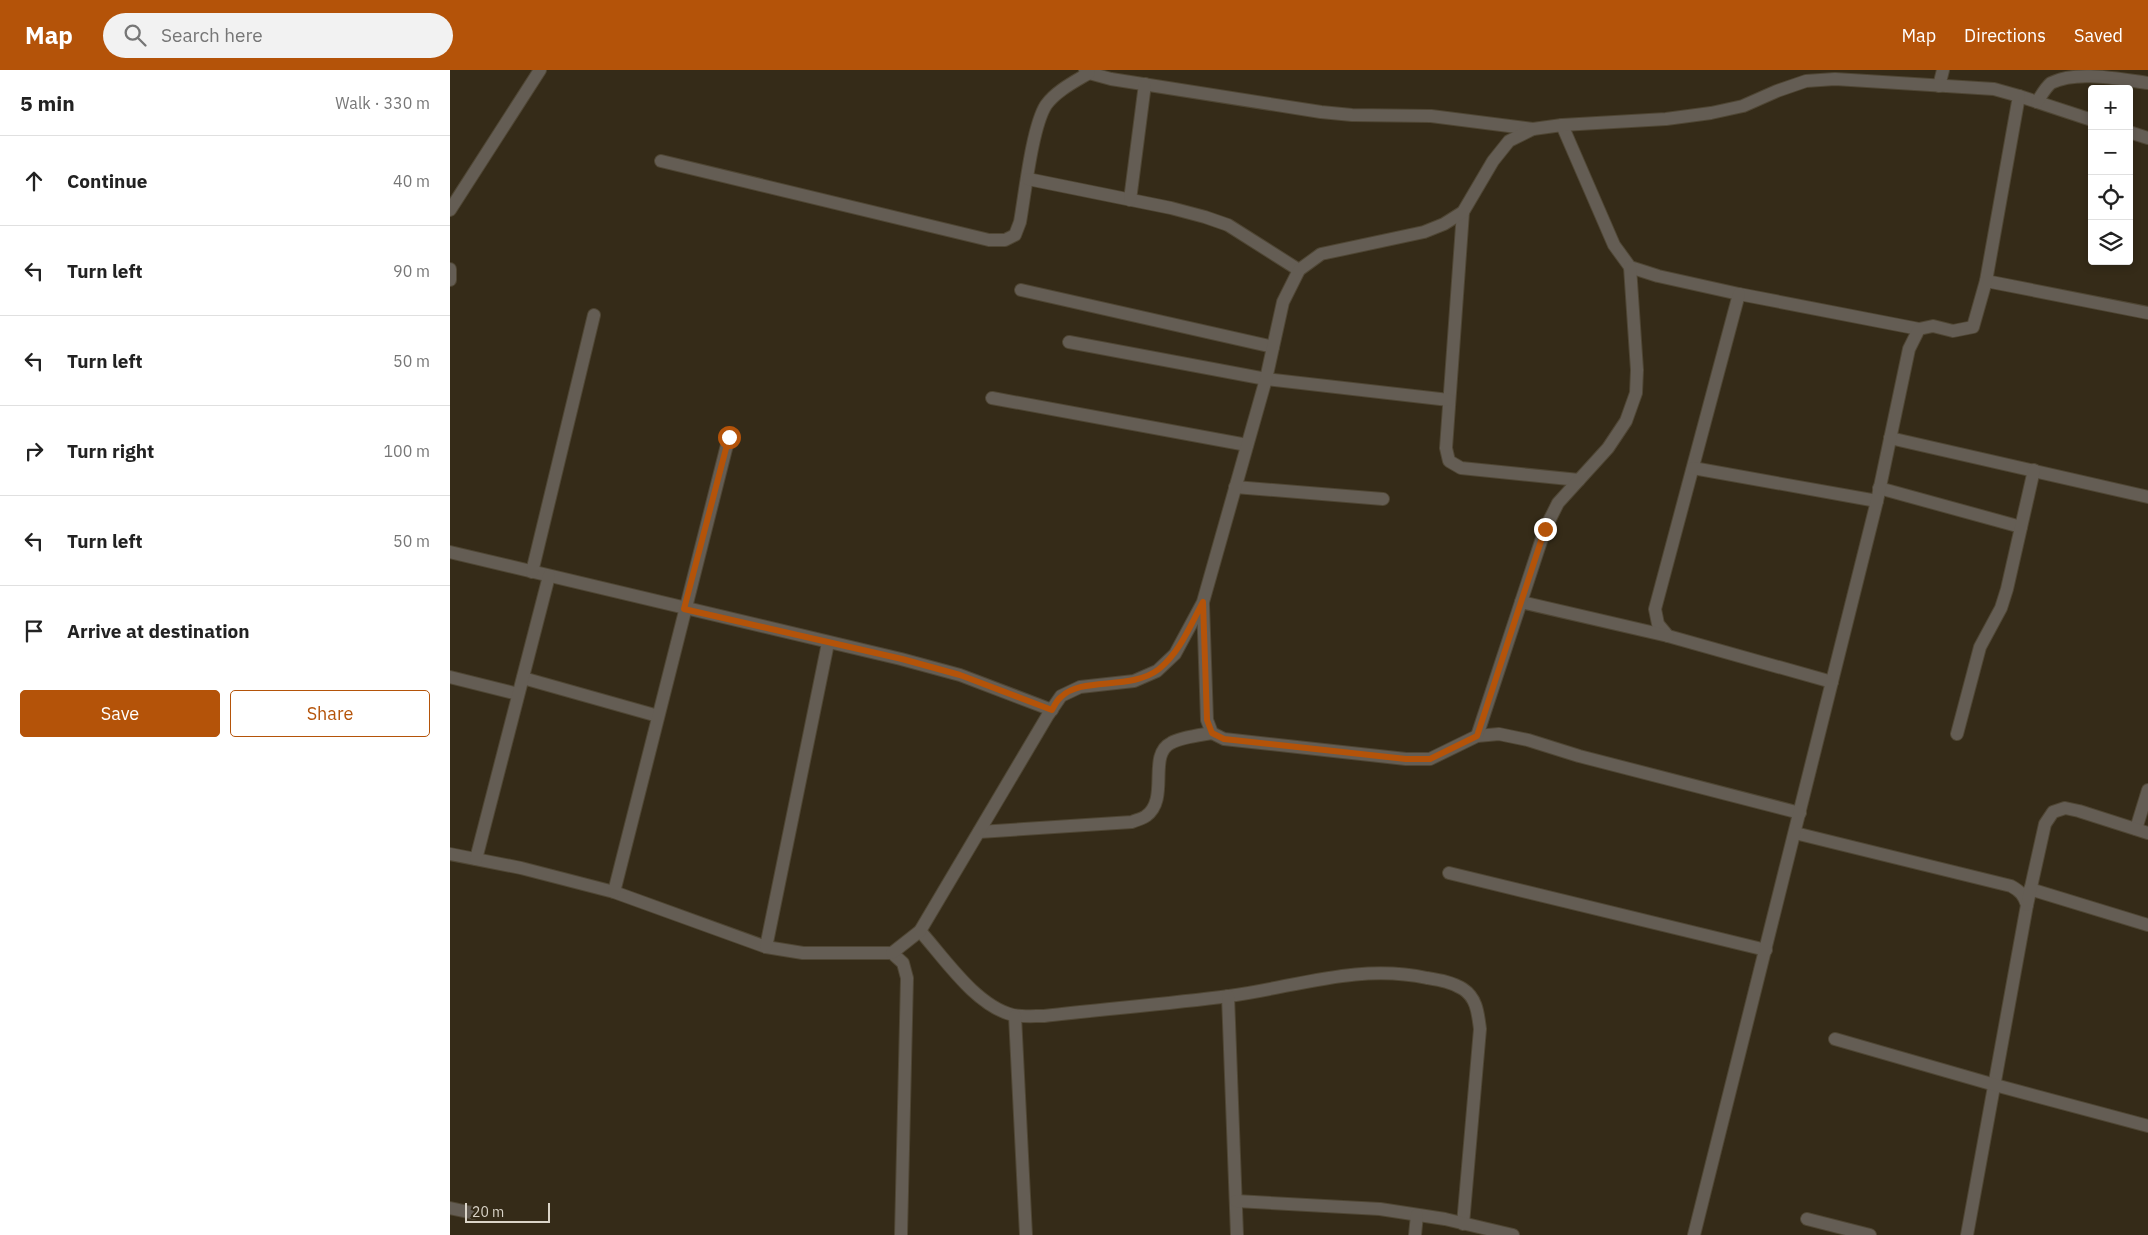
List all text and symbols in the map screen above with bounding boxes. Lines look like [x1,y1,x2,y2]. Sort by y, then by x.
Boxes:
search box [103,13,453,58]
text: Map [25,19,73,51]
icon: search [121,21,149,49]
text: Search here [161,23,263,47]
text: Map [1901,24,1936,47]
text: Directions [1964,24,2046,47]
text: Saved [2074,24,2123,47]
map controls [2088,85,2133,265]
button: + [2088,85,2133,130]
text: 5 min [20,89,75,117]
text: Walk · 330 m [335,93,430,113]
button: − [2088,130,2133,175]
icon: ahead [20,167,48,195]
text: Continue [67,169,147,193]
text: 40 m [393,171,430,191]
button: locate [2088,175,2133,220]
button: layers [2088,220,2133,265]
icon: left [20,257,48,285]
text: Turn left [67,259,143,283]
text: 90 m [393,261,430,281]
icon: left [20,347,48,375]
text: Turn left [67,349,143,373]
text: 50 m [393,351,430,371]
route start [718,426,741,449]
icon: right [20,437,48,465]
text: Turn right [67,439,154,463]
text: 100 m [383,441,430,461]
route end [1534,518,1557,541]
icon: left [20,527,48,555]
text: Turn left [67,529,143,553]
text: 50 m [393,531,430,551]
icon: arrive [20,617,48,645]
text: Arrive at destination [67,619,250,643]
button: Save [20,690,220,737]
button: Share [230,690,430,737]
scale bar [465,1200,550,1223]
text: 20 m [472,1203,504,1221]

